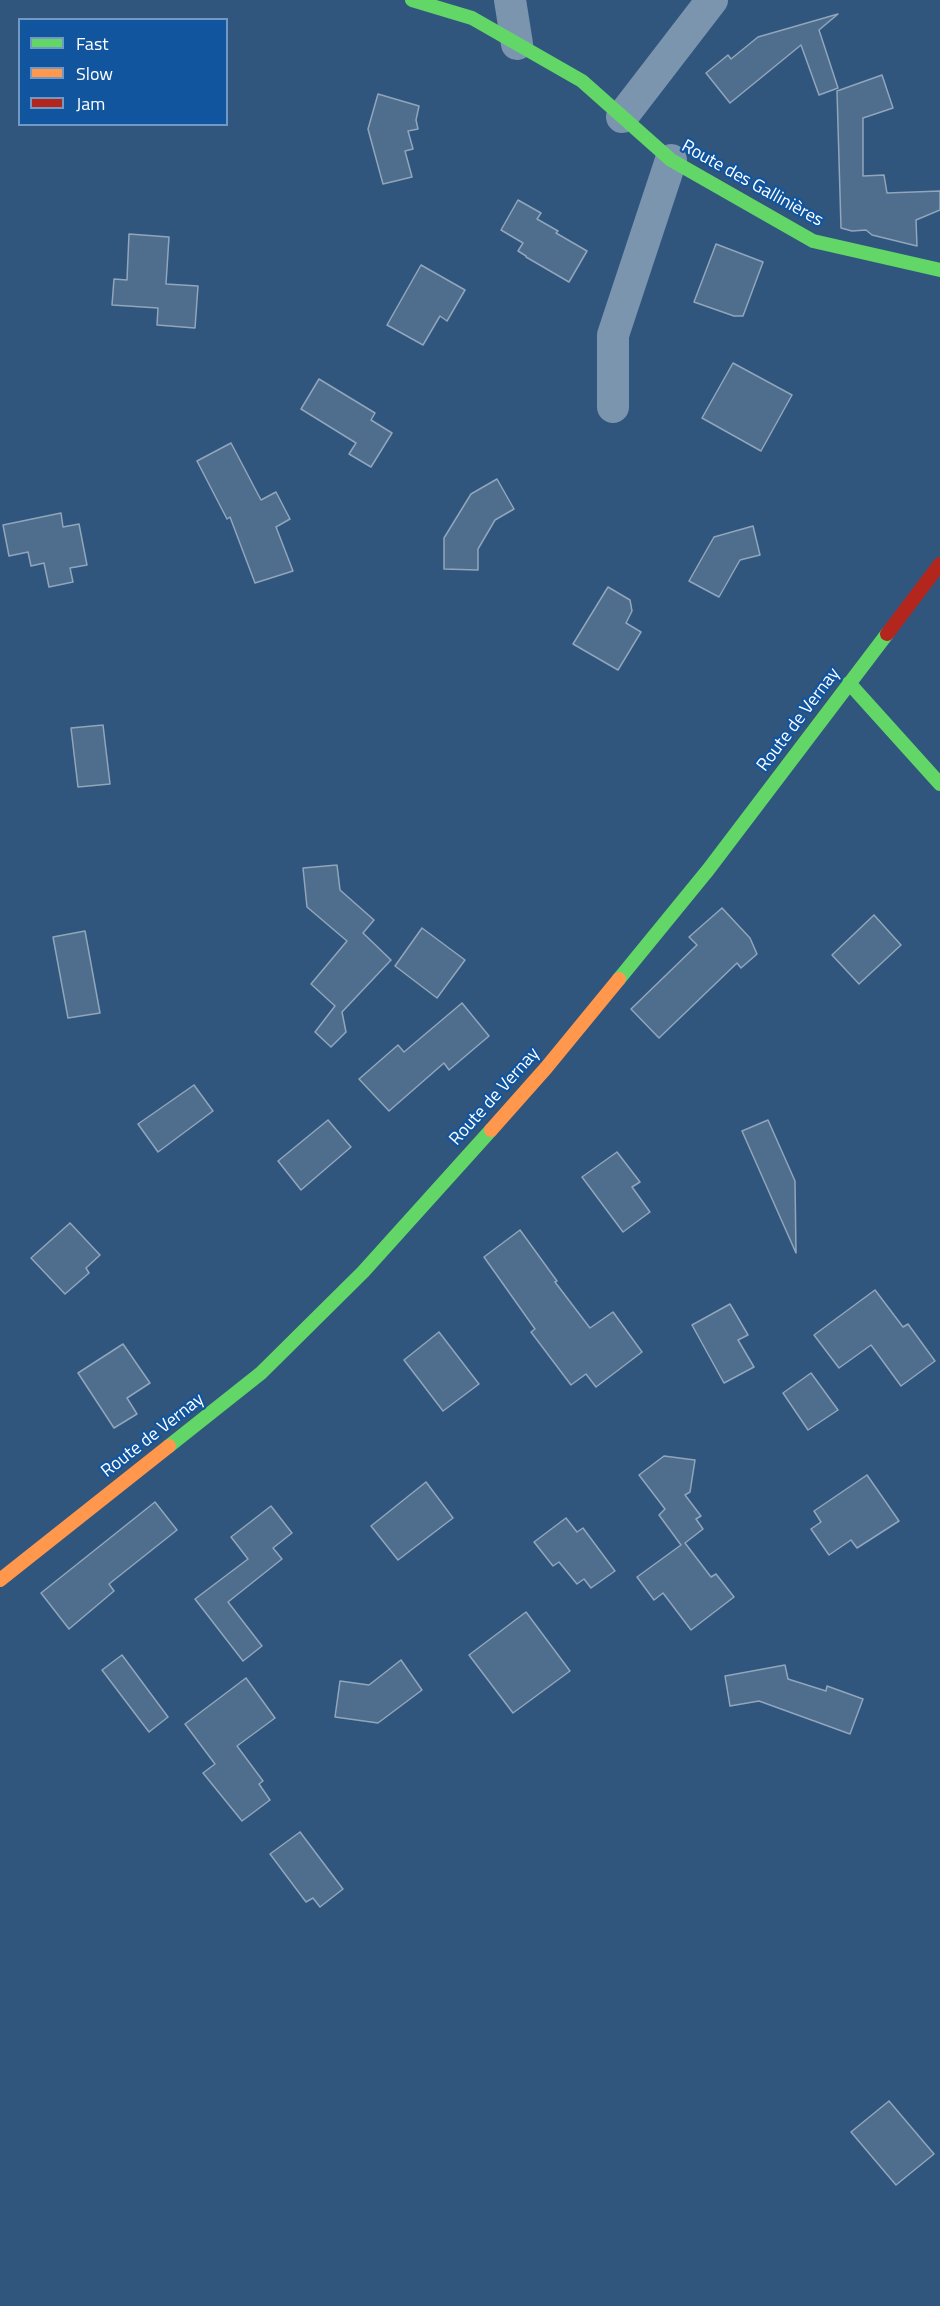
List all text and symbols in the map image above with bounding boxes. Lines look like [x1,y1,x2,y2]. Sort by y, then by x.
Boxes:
legend [18,18,228,126]
text: Fast [76,30,109,57]
text: Slow [76,60,113,87]
text: Jam [76,90,105,117]
street label: Route des Gallinières [677,136,827,232]
street label: Route de Vernay [753,664,845,776]
street label: Route de Vernay [445,1044,545,1150]
street label: Route de Vernay [97,1389,209,1483]

